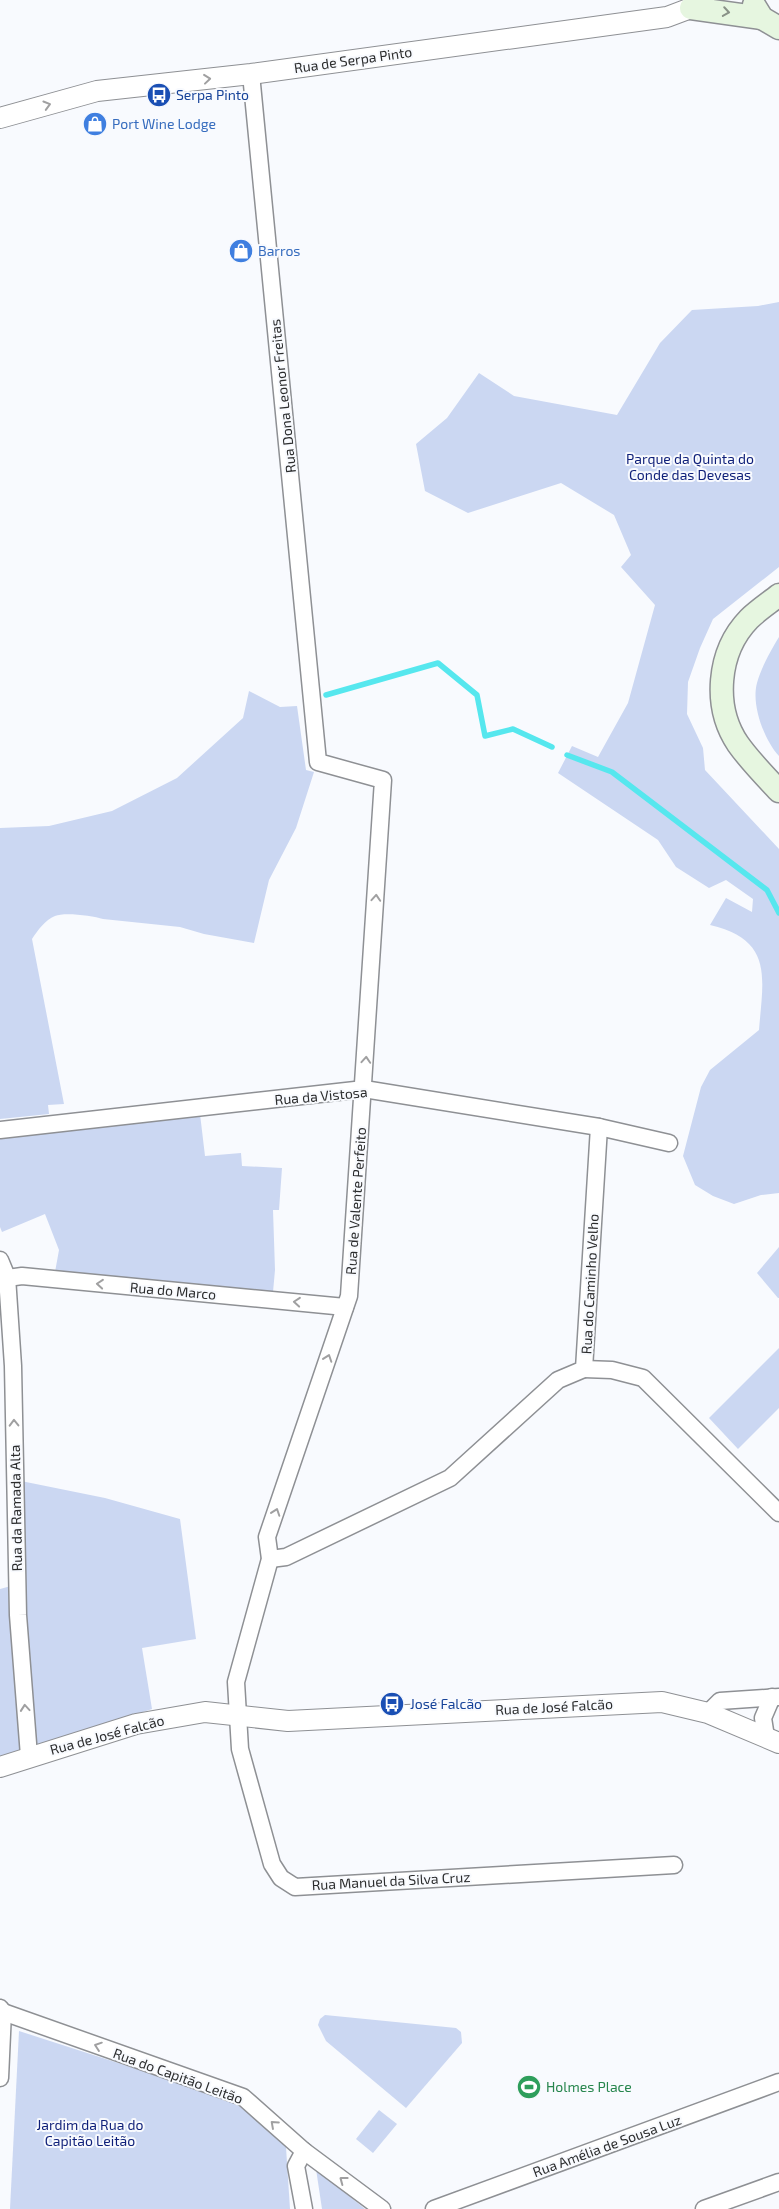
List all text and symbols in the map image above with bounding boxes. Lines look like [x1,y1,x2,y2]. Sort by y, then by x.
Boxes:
one-way arrow [722,6,731,16]
street label: Rua de Serpa Pinto [293,43,413,76]
one-way arrow [203,74,211,85]
bus stop icon: Serpa Pinto [146,82,172,108]
place label: Serpa Pinto [176,86,249,103]
one-way arrow [42,100,51,110]
shop icon: Port Wine Lodge [82,111,108,137]
place label: Port Wine Lodge [112,115,216,132]
shop icon: Barros [228,238,254,264]
place label: Barros [258,242,300,259]
street label: Rua Dona Leonor Freitas [266,318,299,474]
park label: Parque da Quinta do Conde das Devesas [626,450,754,483]
one-way arrow [370,893,381,901]
one-way arrow [360,1055,371,1063]
street label: Rua da Vistosa [274,1083,368,1108]
street label: Rua de Valente Perfeito [342,1126,369,1275]
street label: Rua do Caminho Velho [577,1213,602,1355]
one-way arrow [96,1278,104,1289]
street label: Rua do Marco [129,1278,217,1303]
one-way arrow [293,1297,301,1308]
one-way arrow [322,1354,332,1363]
one-way arrow [9,1419,20,1427]
street label: Rua da Ramada Alta [6,1444,25,1572]
one-way arrow [270,1508,280,1517]
bus stop icon: José Falcão [379,1691,405,1717]
place label: José Falcão [410,1695,482,1712]
street label: Rua de José Falcão [495,1695,613,1718]
one-way arrow [20,1703,31,1711]
street label: Rua de José Falcão [48,1711,166,1758]
street label: Rua Manuel da Silva Cruz [311,1868,471,1893]
one-way arrow [94,2042,103,2052]
street label: Rua do Capitão Leitão [111,2044,245,2107]
sports icon: Holmes Place [516,2074,542,2100]
place label: Holmes Place [546,2078,632,2095]
street label: Rua Amélia de Sousa Luz [530,2111,683,2180]
park label: Jardim da Rua do Capitão Leitão [36,2116,144,2149]
one-way arrow [270,2121,279,2130]
one-way arrow [339,2177,348,2186]

